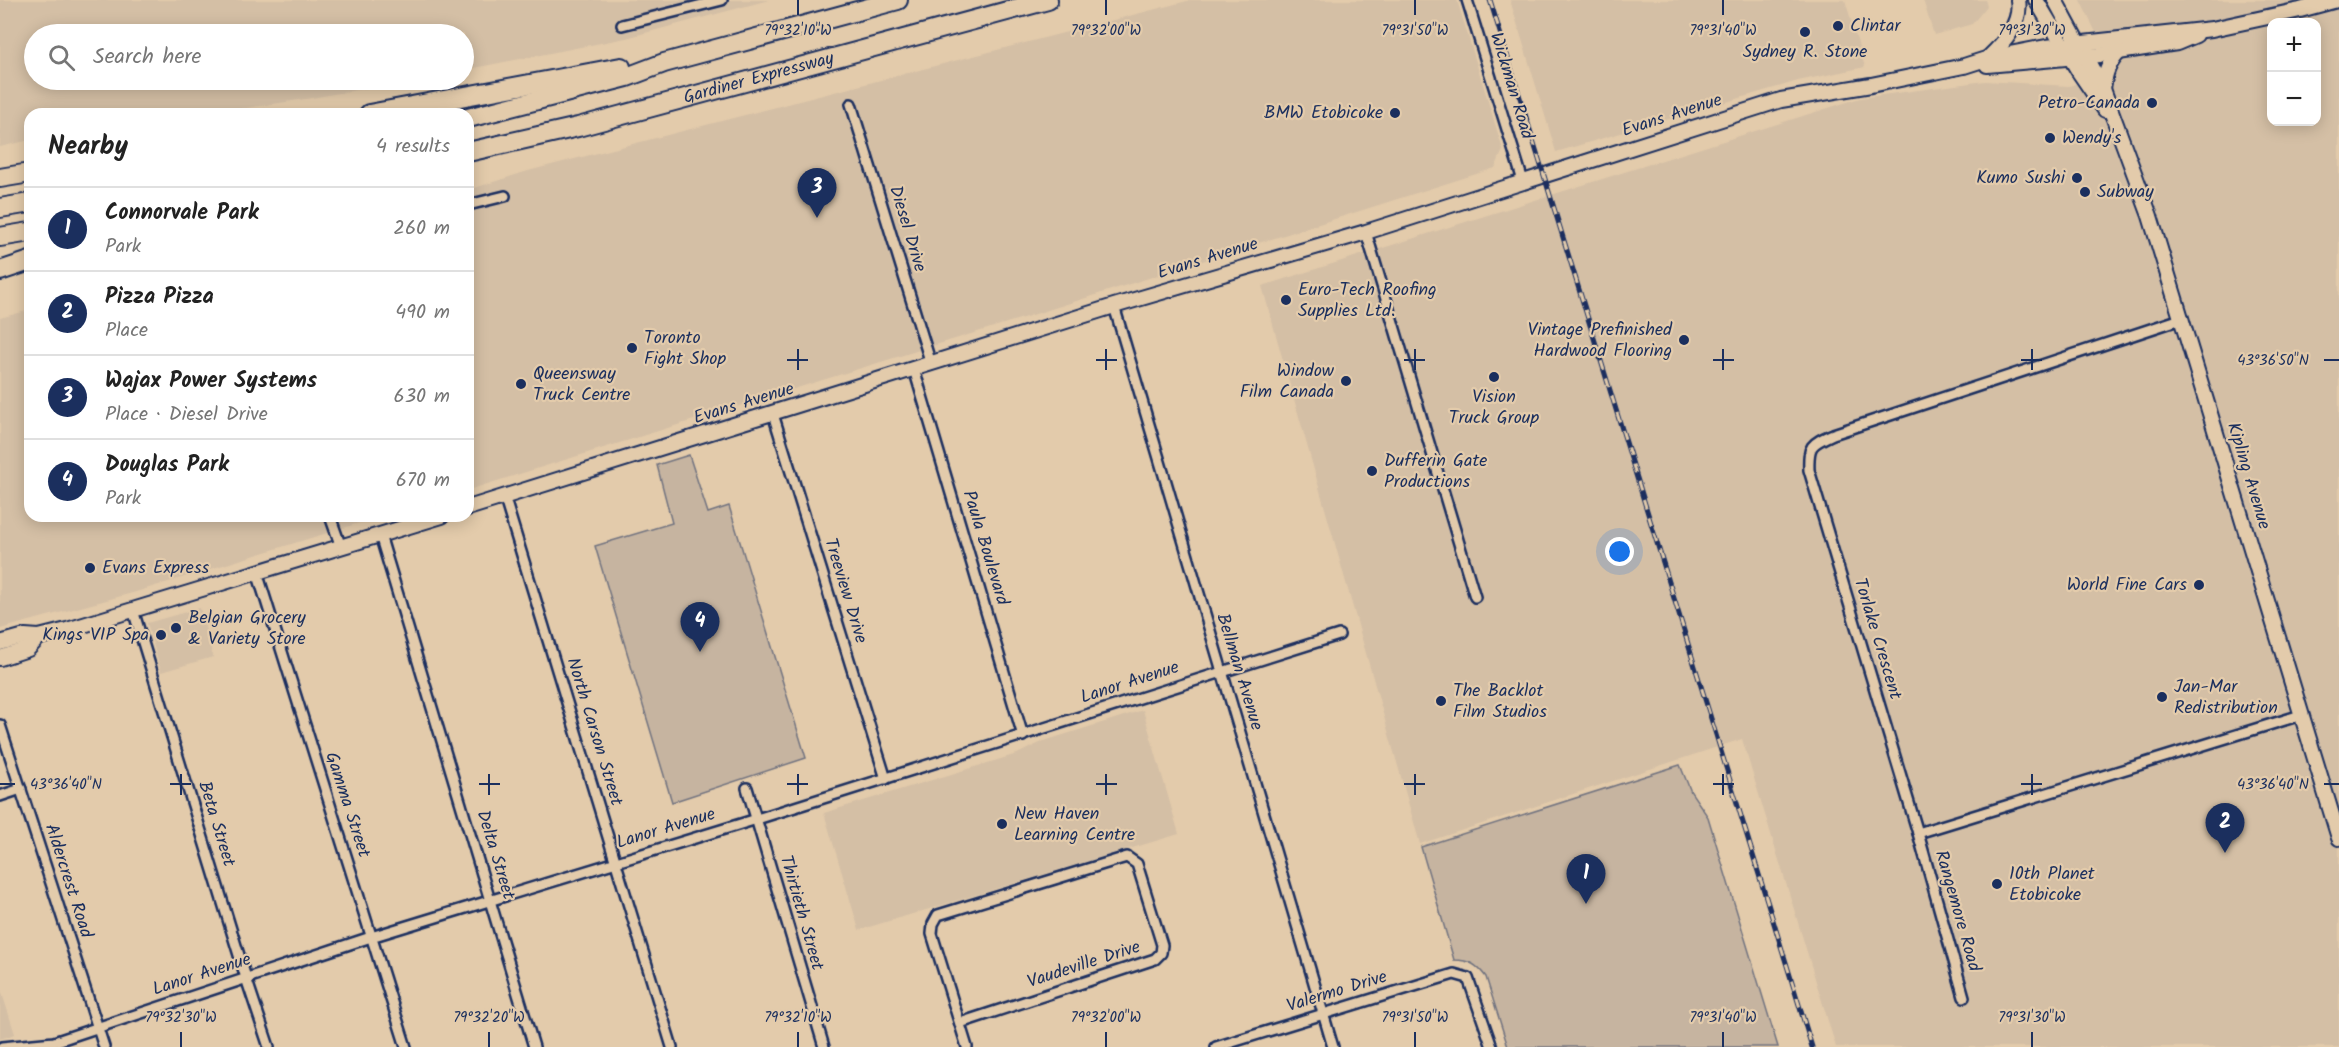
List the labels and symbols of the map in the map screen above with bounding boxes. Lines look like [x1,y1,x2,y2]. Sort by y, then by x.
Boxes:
place label: Clintar [1850,12,1901,41]
text: 79°32'10"W [764,19,832,43]
text: 79°32'00"W [1071,19,1141,43]
text: 79°31'50"W [1381,19,1449,43]
text: 79°31'40"W [1689,19,1757,43]
marker: Clintar [1831,19,1845,33]
text: 79°31'30"W [1998,19,2066,43]
marker: Sydney R. Stone [1798,25,1812,39]
street label: Wickman Road [1481,29,1541,144]
place label: Sydney R. Stone [1743,38,1867,67]
street label: Gardiner Expressway [680,44,838,112]
street label: Evans Avenue [1618,86,1726,146]
place label: Petro-Canada [2038,89,2140,118]
marker: Petro-Canada [2145,96,2159,110]
place label: BMW Etobicoke [1264,99,1383,128]
marker: BMW Etobicoke [1388,106,1402,120]
place label: Wendy's [2062,124,2122,153]
marker: Wendy's [2043,131,2057,145]
place label: Kumo Sushi [1976,164,2066,193]
pin: 3 [798,168,836,218]
marker: Kumo Sushi [2070,171,2084,185]
place label: Subway [2097,178,2154,207]
street label: Diesel Drive [880,182,934,276]
marker: Subway [2078,185,2092,199]
street label: Evans Avenue [1154,230,1262,288]
place label: Euro-Tech Roofing Supplies Ltd. [1298,276,1437,326]
marker: Euro-Tech Roofing Supplies Ltd. [1279,293,1293,307]
place label: Vintage Prefinished Hardwood Flooring [1528,316,1673,366]
place label: Toronto Fight Shop [644,324,726,374]
marker: Vintage Prefinished Hardwood Flooring [1677,333,1691,347]
marker: Toronto Fight Shop [625,341,639,355]
text: 43°36'50"N [2237,349,2309,373]
place label: Window Film Canada [1240,357,1335,407]
place label: Queensway Truck Centre [533,360,630,410]
marker: Vision Truck Group [1487,370,1501,384]
marker: Window Film Canada [1339,374,1353,388]
street label: Evans Avenue [690,375,798,433]
marker: Queensway Truck Centre [514,377,528,391]
place label: Vision Truck Group [1449,383,1540,433]
street label: Kipling Avenue [2218,419,2278,533]
place label: Dufferin Gate Productions [1384,447,1487,497]
marker: Dufferin Gate Productions [1365,464,1379,478]
street label: Paula Boulevard [954,487,1017,610]
street label: Treeview Drive [815,535,875,647]
your location [1605,537,1634,566]
place label: Evans Express [102,554,210,583]
marker: Evans Express [83,561,97,575]
place label: World Fine Cars [2067,571,2187,600]
street label: Torlake Crescent [1845,575,1910,704]
marker: World Fine Cars [2192,578,2206,592]
pin: 4 [680,602,720,652]
place label: Belgian Grocery & Variety Store [188,604,306,654]
street label: Bellman Avenue [1207,610,1271,734]
place label: Kings VIP Spa [42,621,149,650]
marker: Belgian Grocery & Variety Store [169,621,183,635]
marker: Kings VIP Spa [154,628,168,642]
street label: Lanor Avenue [1077,653,1183,713]
street label: North Carson Street [558,654,631,811]
place label: Jan-Mar Redistribution [2174,673,2278,723]
place label: The Backlot Film Studios [1453,677,1547,727]
marker: Jan-Mar Redistribution [2155,690,2169,704]
marker: The Backlot Film Studios [1434,694,1448,708]
street label: Gamma Street [316,748,378,862]
text: 43°36'40"N [30,773,102,797]
text: 43°36'40"N [2237,773,2309,797]
street label: Beta Street [189,778,243,871]
street label: Lanor Avenue [613,800,719,858]
place label: New Haven Learning Centre [1014,800,1135,850]
pin: 2 [2206,804,2244,853]
street label: Delta Street [468,807,523,904]
marker: New Haven Learning Centre [995,817,1009,831]
street label: Aldercrest Road [36,820,100,943]
street label: Rangemore Road [1926,847,1988,976]
street label: Thirtieth Street [771,852,832,975]
pin: 1 [1566,854,1606,904]
place label: 10th Planet Etobicoke [2009,860,2096,910]
marker: 10th Planet Etobicoke [1990,877,2004,891]
street label: Vaudeville Drive [1024,933,1144,997]
street label: Lanor Avenue [149,945,255,1005]
street label: Valermo Drive [1283,963,1391,1021]
text: 79°32'30"W [145,1006,217,1030]
text: 79°32'20"W [453,1006,525,1030]
text: 79°32'10"W [764,1006,832,1030]
text: 79°32'00"W [1071,1006,1141,1030]
text: 79°31'50"W [1381,1006,1449,1030]
text: 79°31'40"W [1689,1006,1757,1030]
text: 79°31'30"W [1998,1006,2066,1030]

